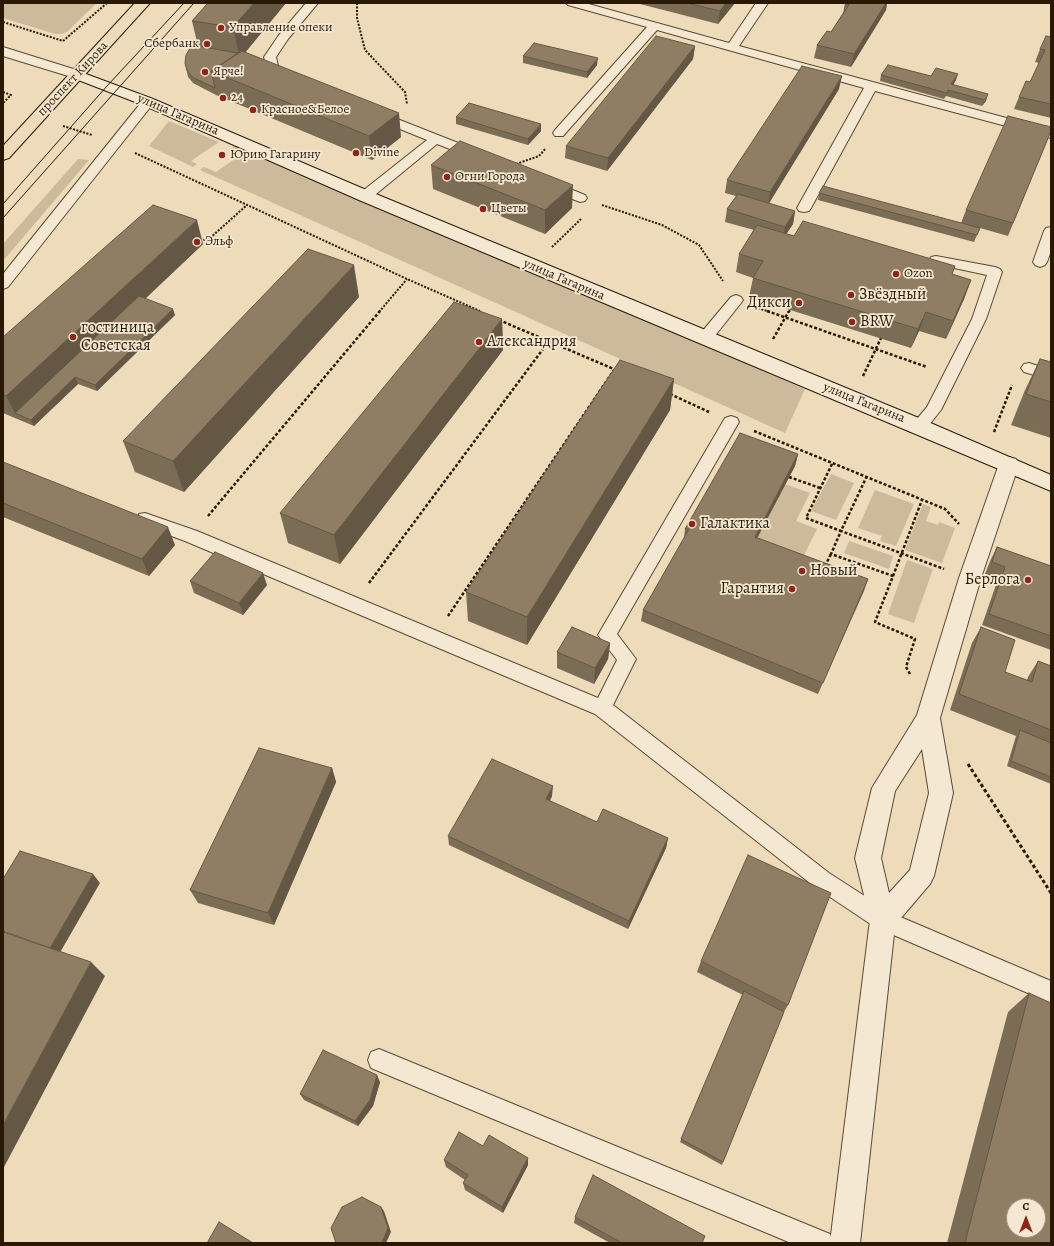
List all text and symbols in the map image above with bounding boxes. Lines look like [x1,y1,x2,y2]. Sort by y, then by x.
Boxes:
place label: Управление опеки [229,20,333,36]
marker: Управление опеки [216,23,226,33]
place label: Сбербанк [144,36,199,52]
street label: проспект Кирова [34,38,112,120]
marker: Сбербанк [202,39,212,49]
place label: Ярче! [213,64,244,80]
marker: Ярче! [200,67,210,77]
place label: 24 [231,90,243,106]
street label: улица Гагарина [135,91,221,139]
marker: 24 [218,93,228,103]
place label: Красное&Белое [261,102,349,118]
marker: Красное&Белое [248,105,258,115]
place label: Divine [364,145,399,161]
place label: Юрию Гагарину [230,147,321,163]
marker: Divine [351,148,361,158]
marker: Юрию Гагарину [217,150,227,160]
place label: Огни Города [455,169,525,185]
marker: Огни Города [442,172,452,182]
place label: Цветы [491,201,527,217]
marker: Цветы [478,204,488,214]
place label: Эльф [205,234,233,250]
marker: Эльф [192,237,202,247]
street label: улица Гагарина [521,256,607,304]
place label: Ozon [904,266,933,282]
marker: Ozon [891,269,901,279]
place label: Звёздный [859,285,926,305]
marker: Звёздный [846,290,856,300]
place label: Дикси [747,293,791,313]
marker: Дикси [794,298,804,308]
place label: BRW [860,312,894,332]
marker: BRW [847,317,857,327]
place label: гостиница Советская [81,318,154,356]
marker: гостиница Советская [68,332,78,342]
place label: Александрия [487,332,576,352]
marker: Александрия [474,337,484,347]
street label: улица Гагарина [821,380,907,426]
place label: Галактика [700,514,770,534]
marker: Галактика [687,519,697,529]
place label: Новый [810,561,857,581]
marker: Новый [797,566,807,576]
place label: Берлога [965,570,1020,590]
marker: Берлога [1023,575,1033,585]
place label: Гарантия [720,579,784,599]
marker: Гарантия [787,584,797,594]
north arrow [1006,1198,1046,1238]
text: С [1023,1199,1029,1214]

